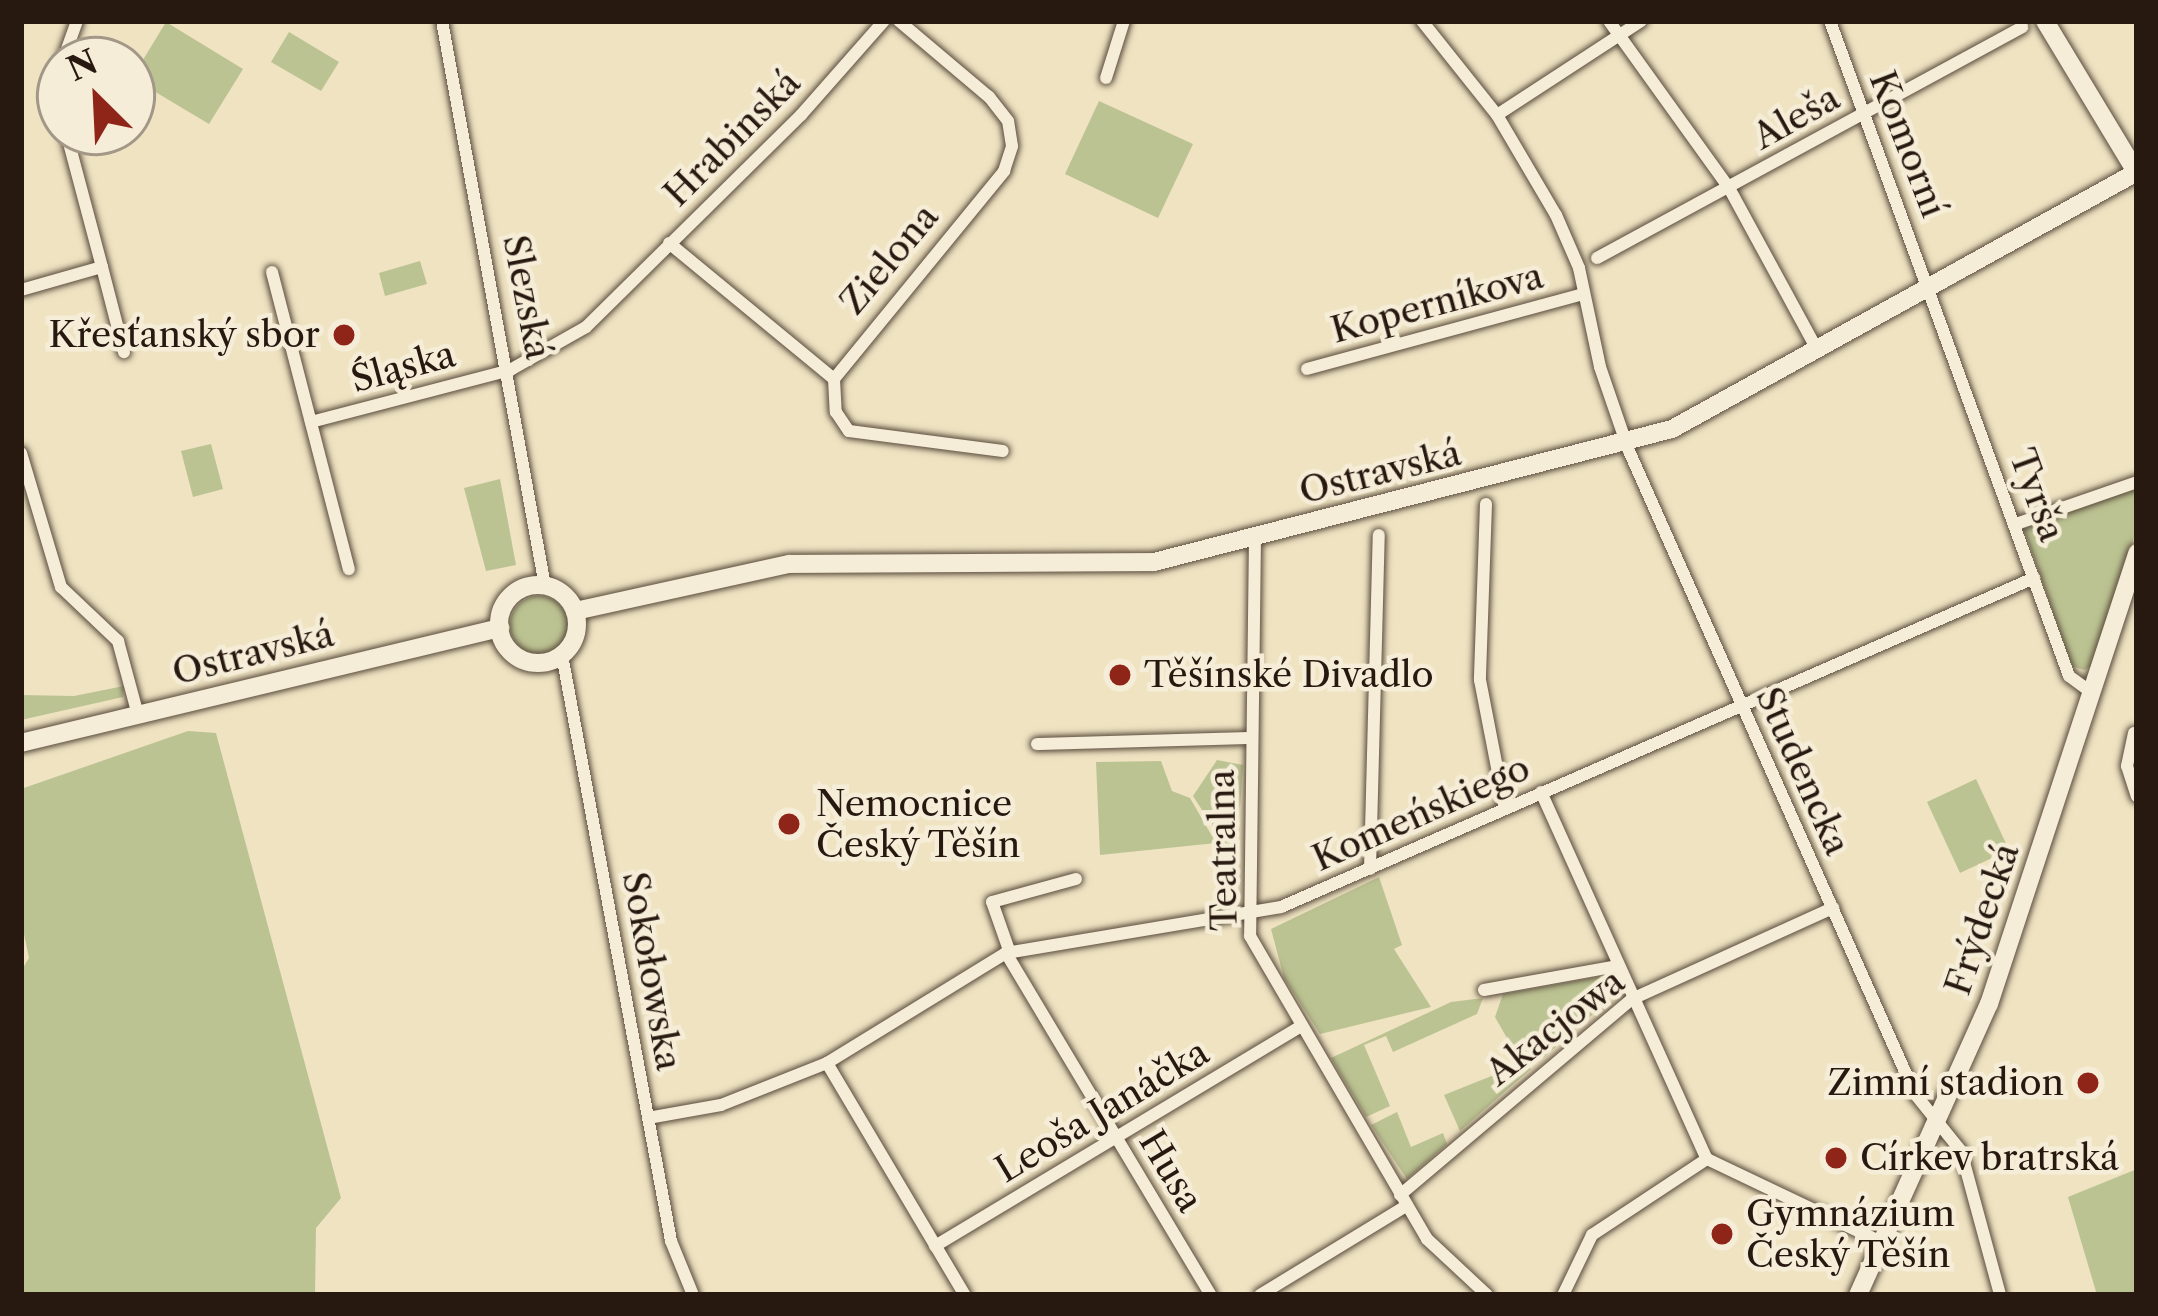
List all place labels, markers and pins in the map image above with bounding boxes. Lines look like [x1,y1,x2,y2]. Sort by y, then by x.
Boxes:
place label: Křesťanský sbor [47,313,320,357]
marker: Křesťanský sbor [331,322,357,348]
place label: Těšínské Divadlo [1144,653,1434,697]
marker: Těšínské Divadlo [1107,662,1133,688]
place label: Nemocnice Český Těšín [816,781,1022,866]
marker: Nemocnice Český Těšín [773,808,805,840]
place label: Zimní stadion [1827,1061,2064,1105]
marker: Zimní stadion [2075,1070,2101,1096]
place label: Církev bratrská [1860,1136,2120,1180]
marker: Církev bratrská [1823,1145,1849,1171]
place label: Gymnázium Český Těšín [1746,1191,1955,1276]
marker: Gymnázium Český Těšín [1709,1221,1735,1247]

